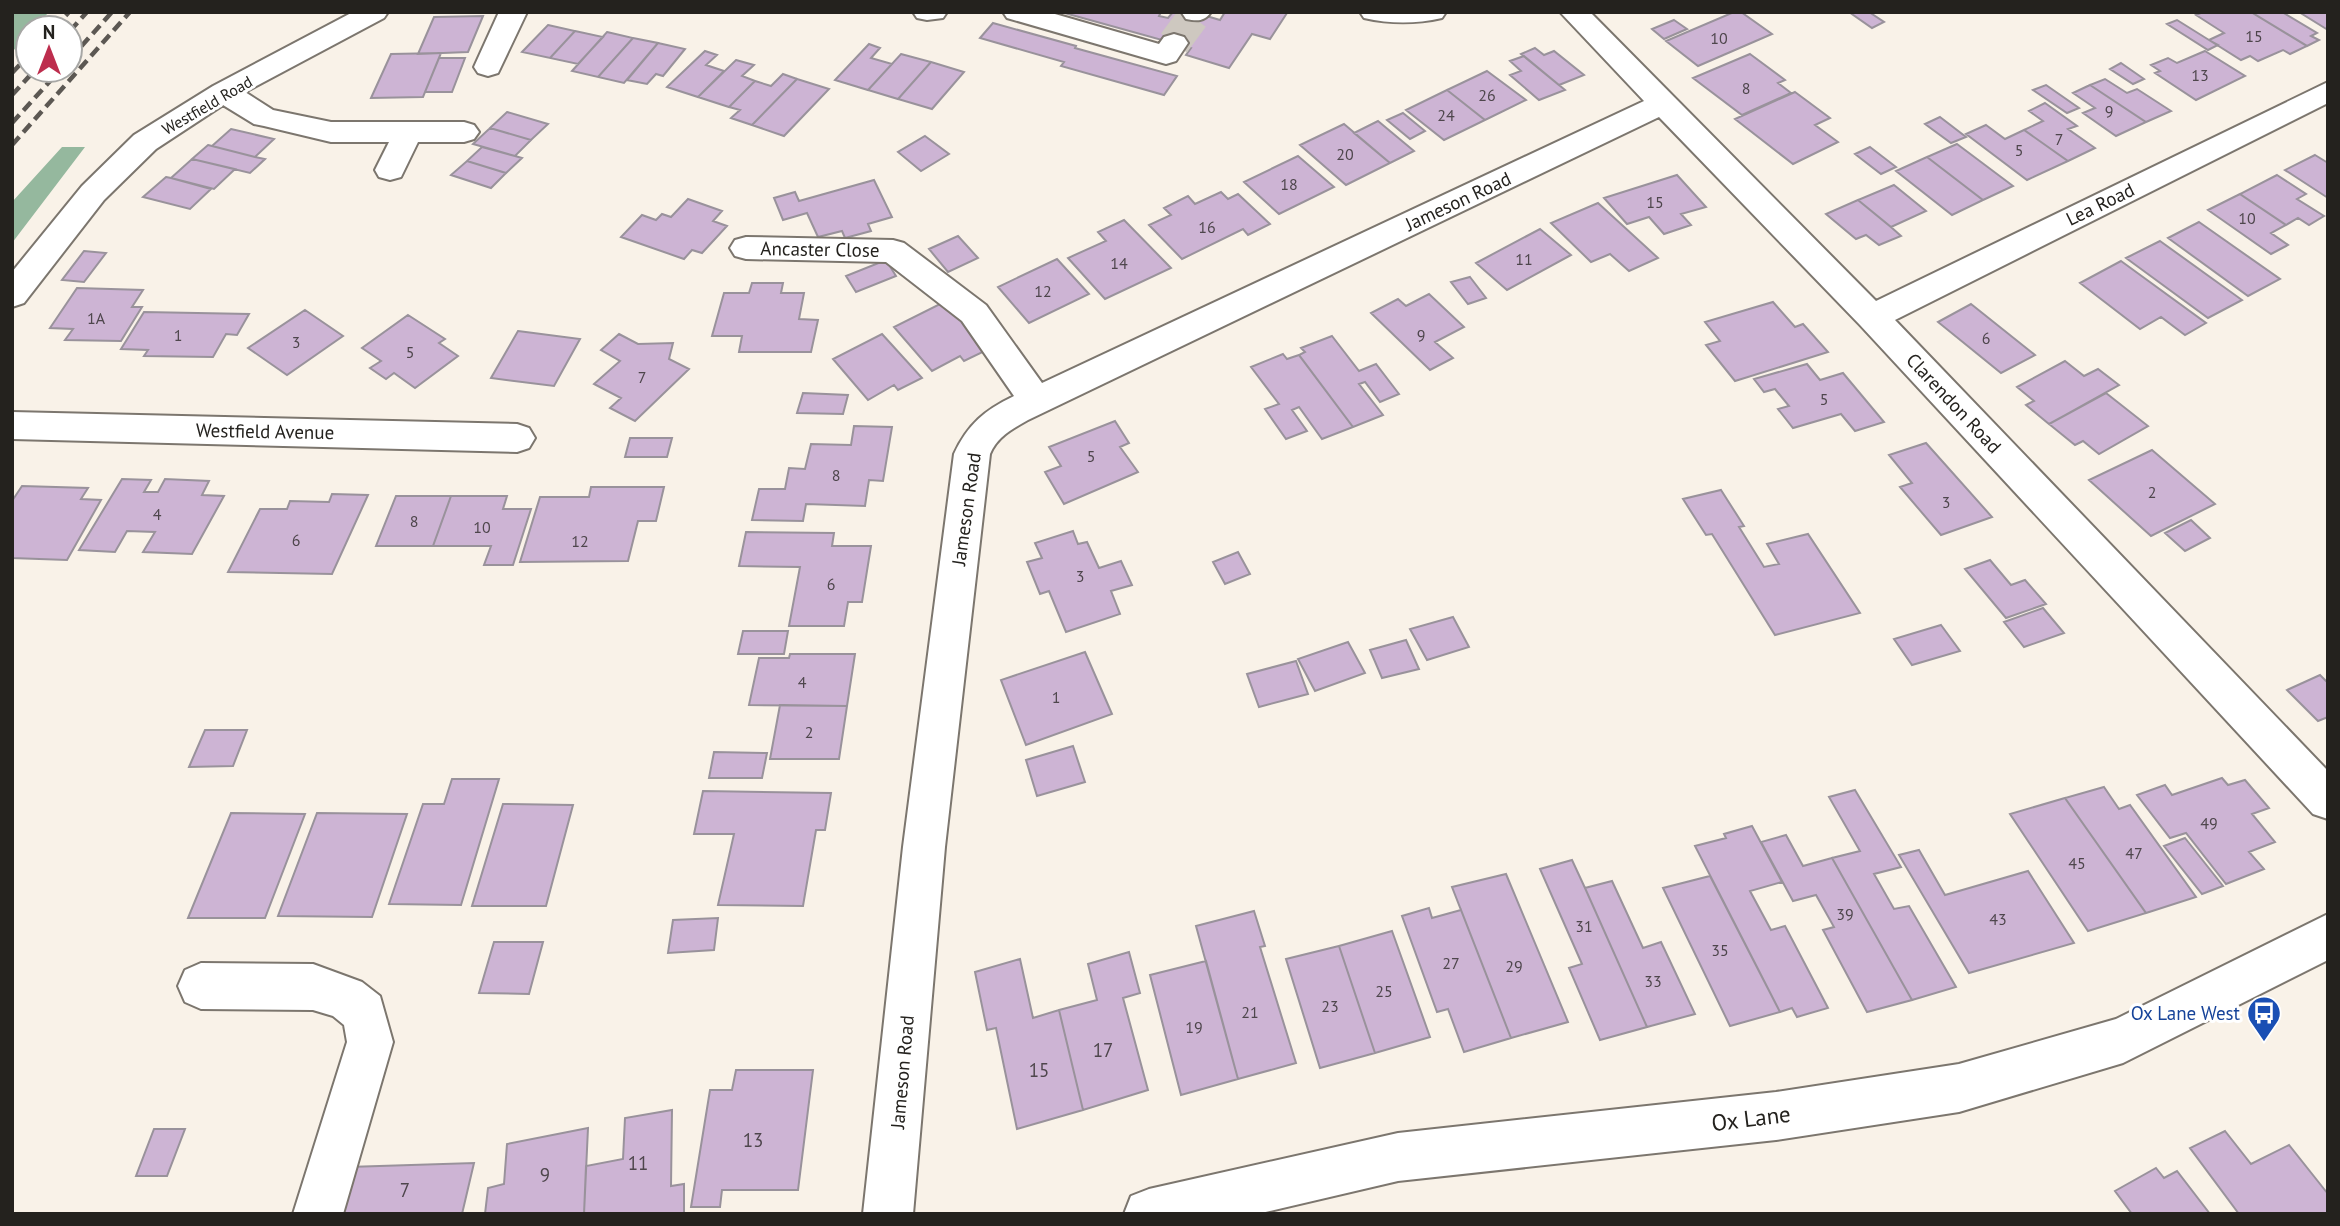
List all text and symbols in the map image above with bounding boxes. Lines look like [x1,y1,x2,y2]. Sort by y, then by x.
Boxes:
north arrow [14,14,84,84]
text: N [43,20,55,44]
house number: 15 [2245,26,2263,46]
house number: 10 [1710,28,1728,48]
house number: 13 [2191,65,2209,85]
street label: Westfield Road [158,71,256,139]
house number: 8 [1742,78,1750,98]
house number: 26 [1478,85,1496,105]
house number: 9 [2105,101,2113,121]
house number: 24 [1437,105,1455,125]
house number: 7 [2055,129,2063,149]
house number: 5 [2015,140,2023,160]
house number: 20 [1336,144,1354,164]
street label: Jameson Road [1400,166,1515,236]
house number: 18 [1280,174,1298,194]
street label: Lea Road [2062,177,2138,231]
house number: 15 [1646,192,1664,212]
house number: 10 [2238,208,2256,228]
house number: 16 [1198,217,1216,237]
street label: Ancaster Close [760,236,880,262]
house number: 11 [1515,249,1533,269]
house number: 14 [1110,253,1128,273]
house number: 12 [1034,281,1052,301]
house number: 1A [87,308,106,328]
house number: 1 [174,325,182,345]
house number: 9 [1417,325,1425,345]
house number: 6 [1982,328,1990,348]
house number: 3 [292,332,300,352]
house number: 5 [406,342,414,362]
street label: Clarendon Road [1901,348,2007,458]
house number: 7 [638,367,646,387]
house number: 5 [1820,389,1828,409]
street label: Westfield Avenue [196,418,334,444]
house number: 5 [1087,446,1095,466]
street label: Jameson Road [946,451,986,568]
house number: 8 [832,465,840,485]
house number: 2 [2148,482,2156,502]
house number: 3 [1942,492,1950,512]
house number: 4 [153,504,162,524]
house number: 8 [410,511,418,531]
house number: 10 [473,517,491,537]
house number: 6 [292,530,300,550]
house number: 12 [571,531,589,551]
house number: 3 [1076,566,1084,586]
house number: 6 [827,574,835,594]
house number: 4 [798,672,807,692]
house number: 1 [1052,687,1060,707]
house number: 2 [805,722,813,742]
house number: 49 [2200,813,2218,833]
house number: 47 [2125,843,2143,863]
house number: 45 [2068,853,2086,873]
house number: 39 [1836,904,1854,924]
house number: 43 [1989,909,2007,929]
house number: 31 [1575,916,1593,936]
house number: 35 [1711,940,1729,960]
house number: 27 [1442,953,1460,973]
house number: 29 [1505,956,1523,976]
house number: 33 [1644,971,1662,991]
house number: 25 [1375,981,1393,1001]
bus stop icon: Ox Lane West [2245,994,2283,1043]
house number: 23 [1321,996,1339,1016]
place label: Ox Lane West [2131,1001,2241,1025]
house number: 21 [1241,1002,1259,1022]
street label: Jameson Road [885,1014,919,1131]
house number: 19 [1185,1017,1203,1037]
house number: 17 [1093,1038,1113,1062]
house number: 15 [1029,1058,1049,1082]
street label: Ox Lane [1710,1099,1792,1137]
house number: 13 [743,1128,763,1152]
house number: 11 [628,1151,648,1175]
house number: 9 [540,1163,550,1187]
house number: 7 [400,1178,410,1202]

